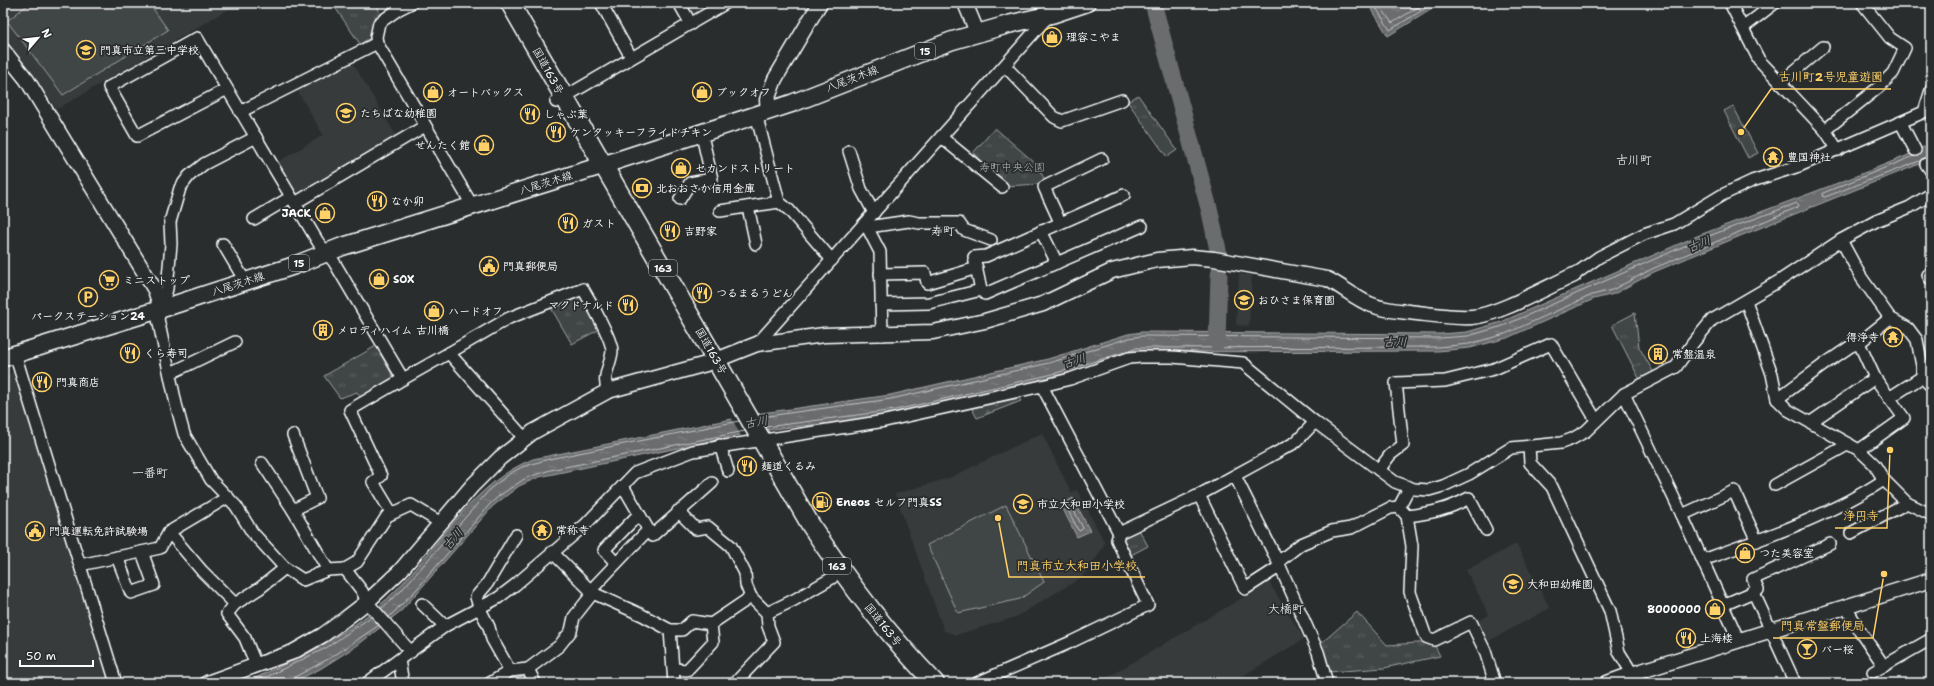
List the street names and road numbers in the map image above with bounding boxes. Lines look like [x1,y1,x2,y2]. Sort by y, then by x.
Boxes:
road number: 15 [915,43,935,59]
street label: 国道163号 [529,45,567,97]
street label: 八尾茨木線 [824,62,880,96]
street label: 八尾茨木線 [518,168,574,198]
road number: 15 [289,255,309,271]
road number: 163 [649,260,677,276]
street label: 八尾茨木線 [210,268,266,300]
street label: 国道163号 [692,325,730,377]
road number: 163 [823,558,851,574]
street label: 国道163号 [861,600,905,650]

